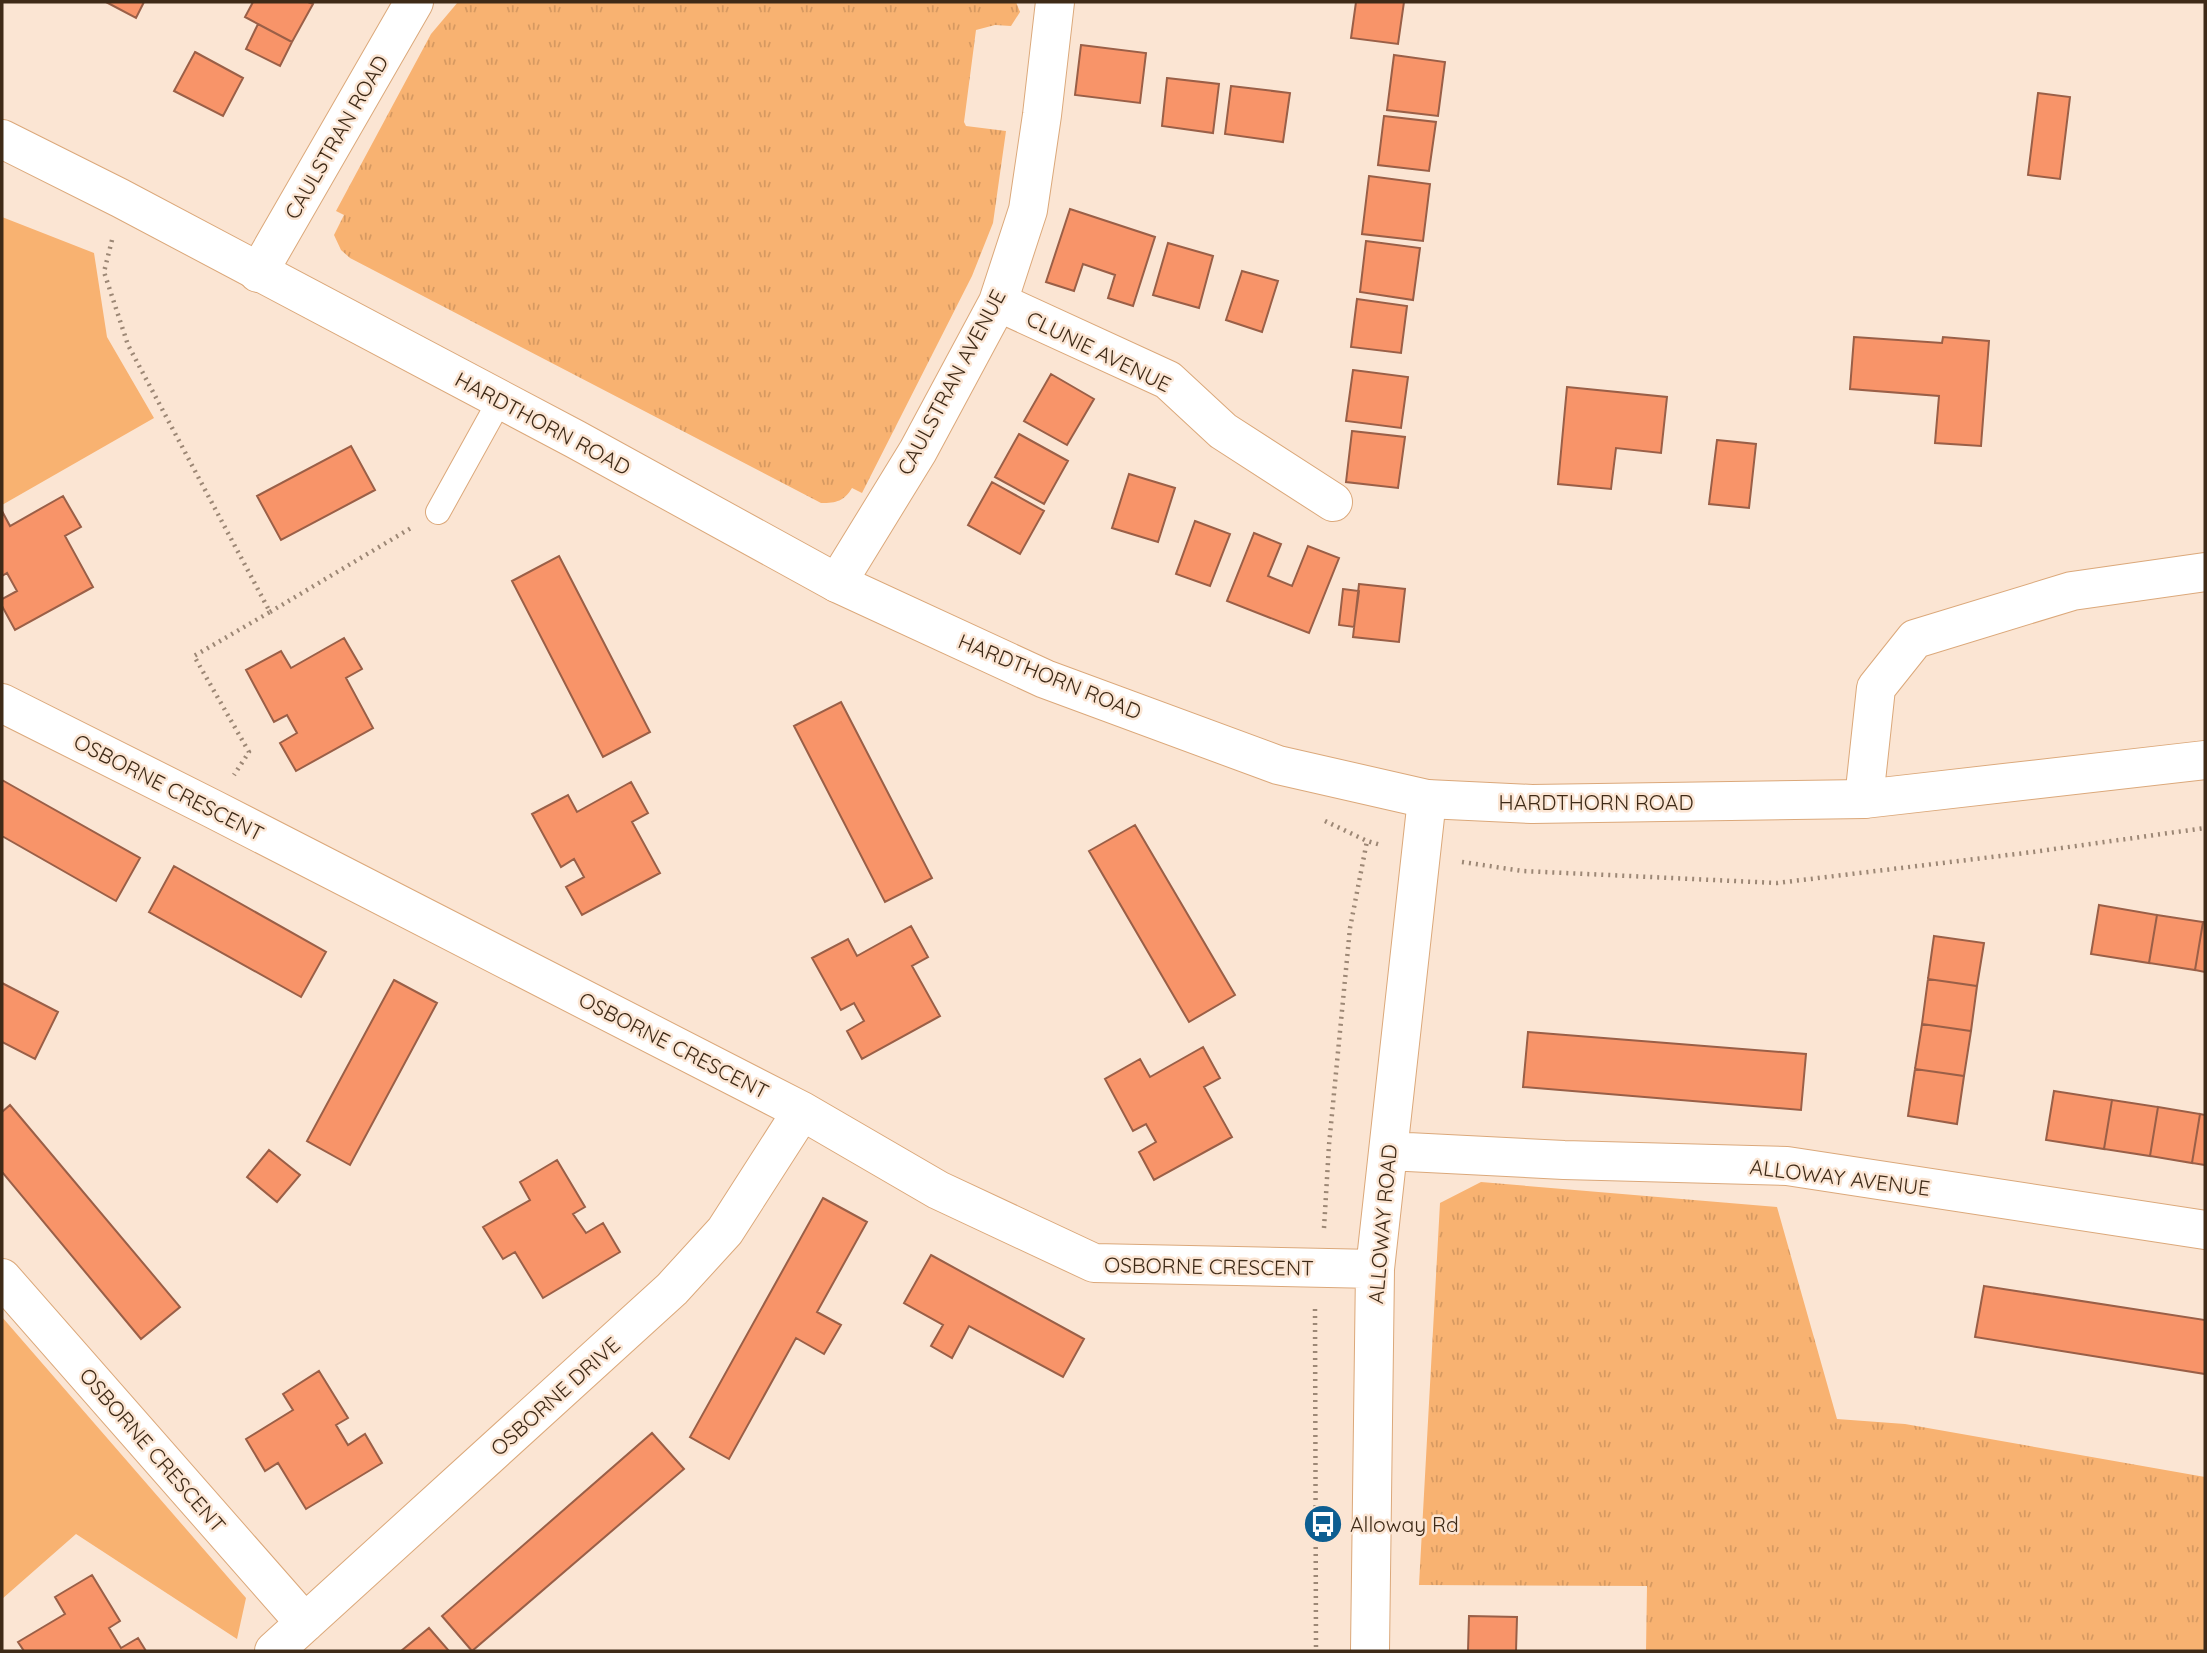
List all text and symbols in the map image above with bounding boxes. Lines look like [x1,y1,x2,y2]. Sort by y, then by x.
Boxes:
street label: CAULSTRAN ROAD [279,50,393,224]
street label: CAULSTRAN AVENUE [891,285,1011,479]
street label: CLUNIE AVENUE [1023,305,1175,397]
street label: HARDTHORN ROAD [451,366,635,480]
street label: HARDTHORN ROAD [955,627,1145,725]
street label: OSBORNE CRESCENT [70,728,268,846]
street label: HARDTHORN ROAD [1499,789,1693,815]
street label: OSBORNE CRESCENT [575,986,773,1104]
street label: ALLOWAY ROAD [1362,1143,1402,1305]
street label: ALLOWAY AVENUE [1748,1153,1932,1201]
street label: OSBORNE CRESCENT [1104,1251,1314,1281]
street label: OSBORNE DRIVE [485,1331,625,1461]
street label: OSBORNE CRESCENT [74,1362,232,1538]
bus stop icon: Alloway Rd [1302,1503,1344,1545]
place label: Alloway Rd [1350,1511,1459,1537]

